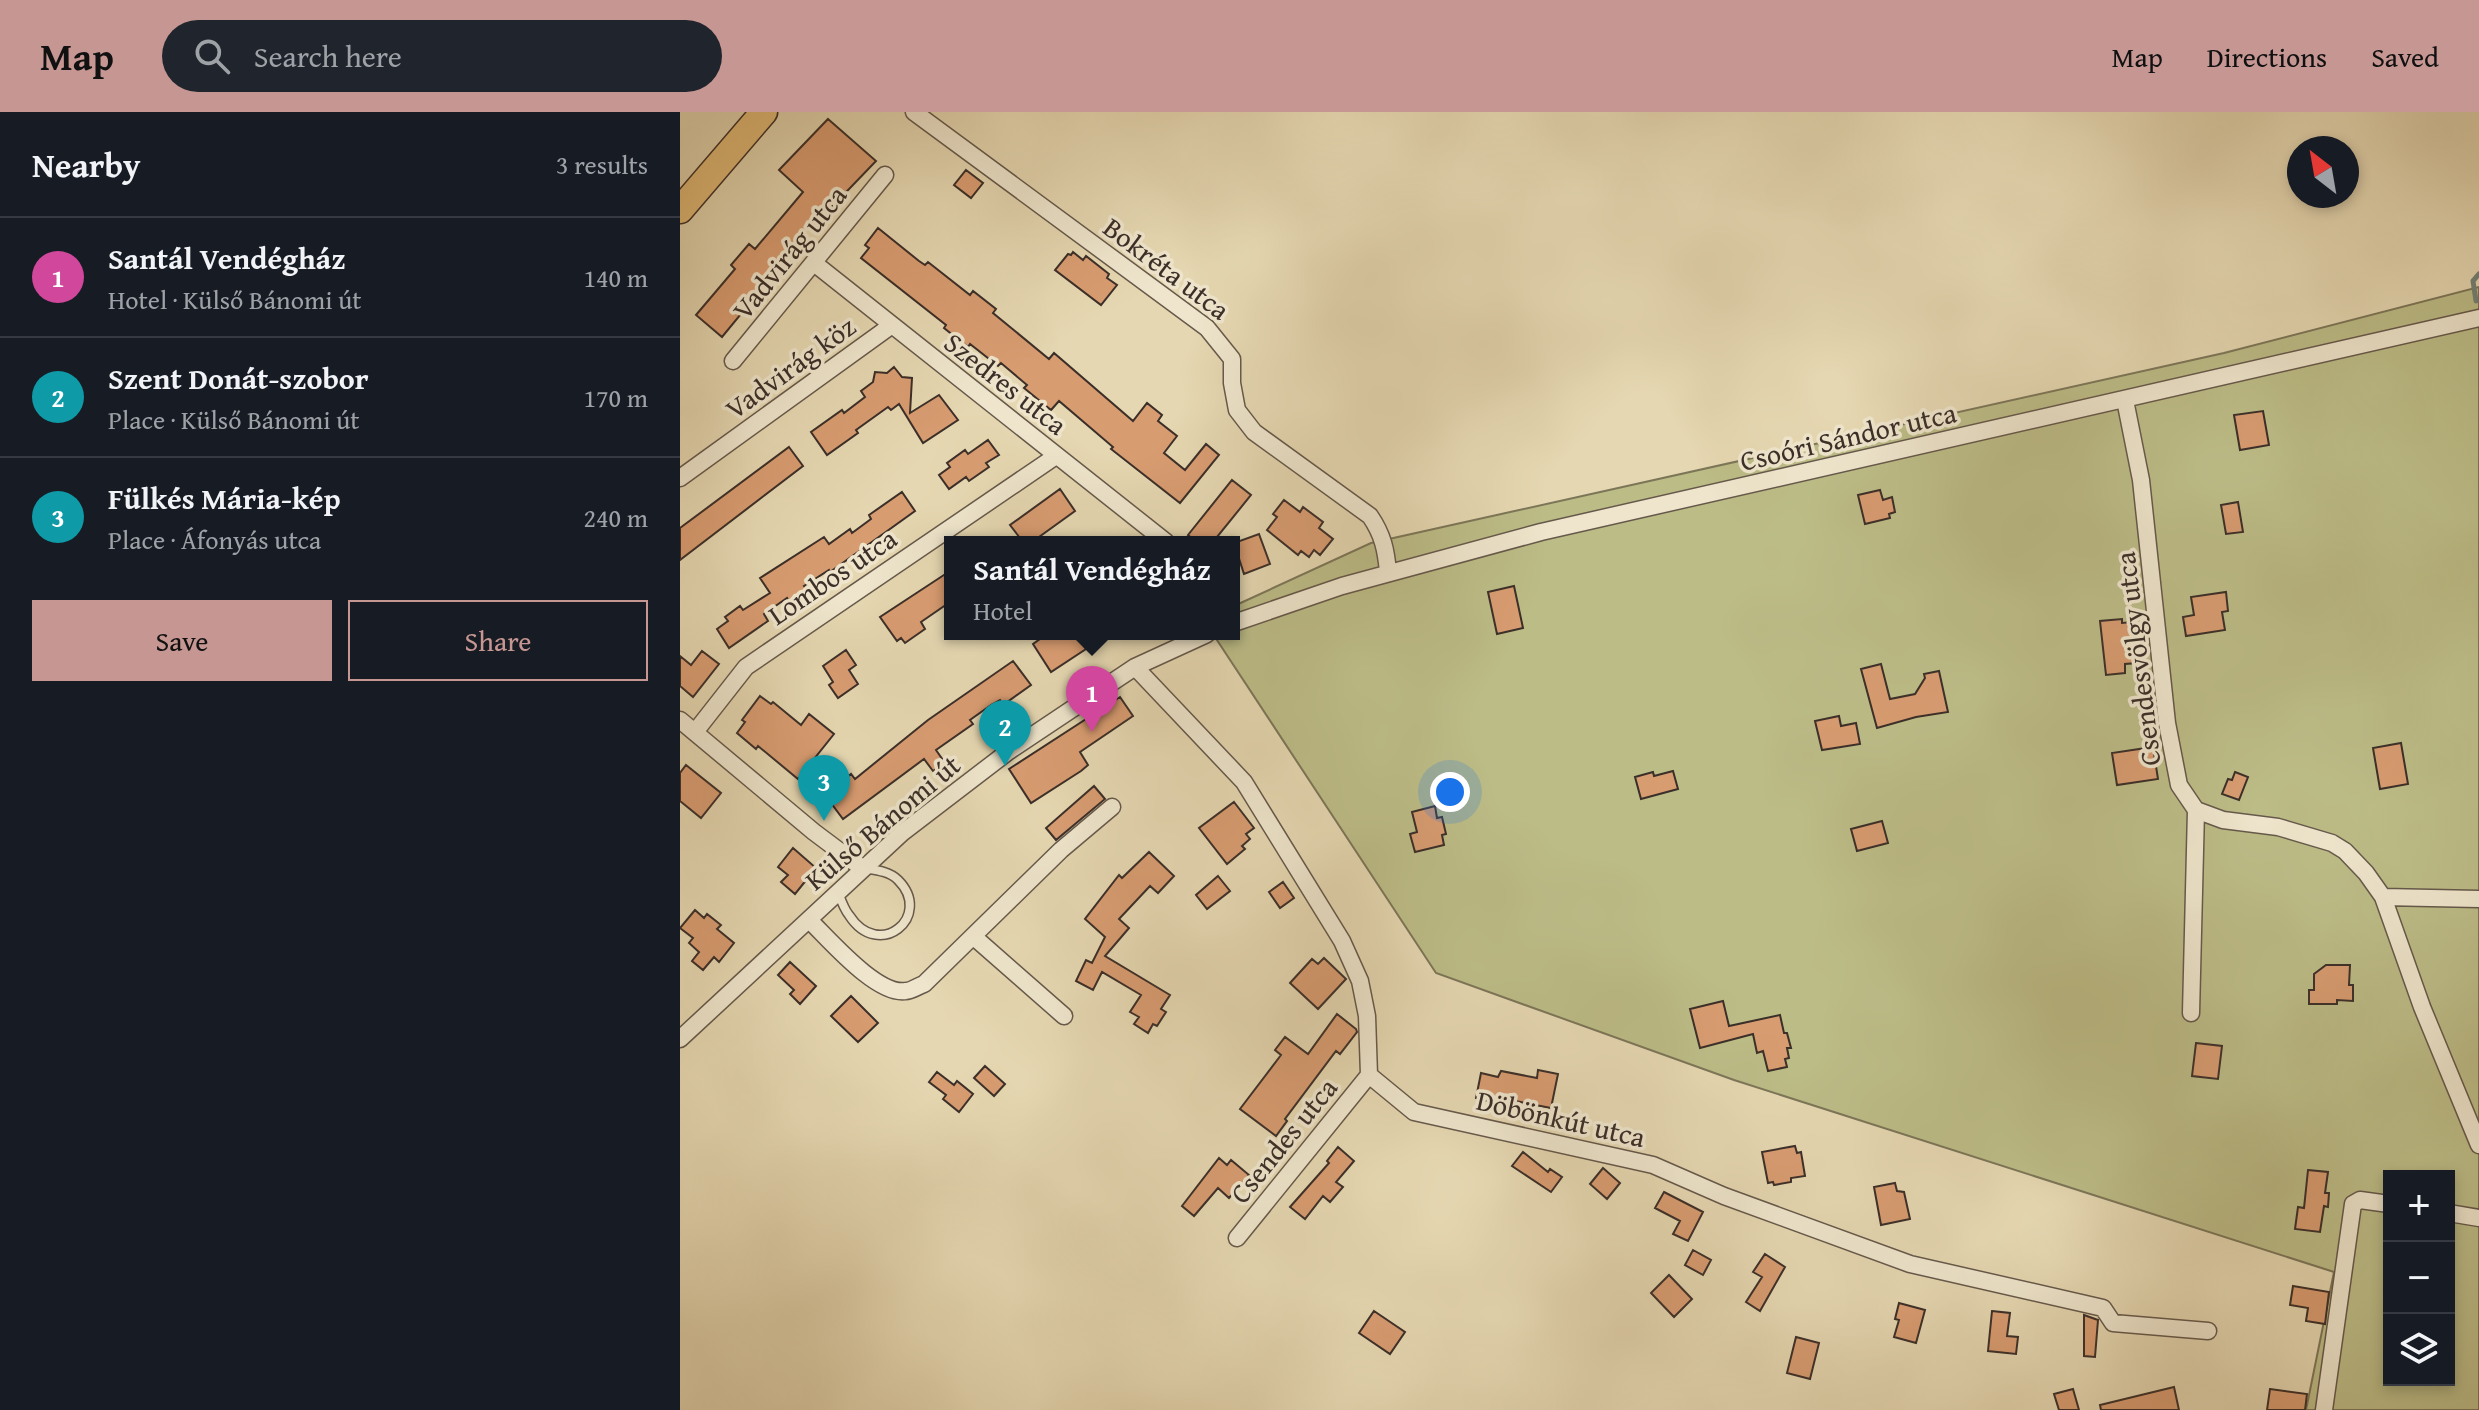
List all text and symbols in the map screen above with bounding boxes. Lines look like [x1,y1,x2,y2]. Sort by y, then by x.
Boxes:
search box [162,20,722,92]
text: Map [40,28,114,84]
icon: search [190,34,234,78]
text: Search here [254,34,402,78]
text: Map [2111,36,2163,77]
text: Directions [2207,36,2327,77]
text: Saved [2371,36,2439,77]
north arrow [2287,136,2359,208]
text: Nearby [32,140,141,189]
text: 3 results [556,145,648,184]
street label: Vadvirág utca [722,175,856,328]
street label: Bokréta utca [1095,207,1239,330]
text: Santál Vendégház [108,236,345,280]
text: 1 [51,258,65,297]
text: 140 m [583,258,648,297]
text: Hotel · Külső Bánomi út [108,280,361,319]
street label: Vadvirág köz [716,306,864,428]
street label: Szedres utca [936,322,1077,445]
text: Szent Donát-szobor [108,356,369,400]
text: 2 [51,378,65,417]
text: 170 m [583,378,648,417]
street label: Csoóri Sándor utca [1736,391,1961,481]
text: Place · Külső Bánomi út [108,400,360,439]
text: Fülkés Mária-kép [108,476,341,520]
text: 3 [51,498,65,537]
text: 240 m [583,498,648,537]
street label: Lombos utca [759,517,905,634]
text: Place · Áfonyás utca [108,520,321,559]
popup [944,536,1240,640]
text: Santál Vendégház [973,547,1211,591]
street label: Csendesvölgy utca [2103,549,2170,768]
text: Hotel [973,591,1032,630]
button: Save [32,600,332,681]
button: Share [348,600,648,681]
pin: 1 [1066,666,1118,732]
pin: 2 [979,700,1031,766]
street label: Külső Bánomi út [795,744,969,899]
pin: 3 [798,755,850,821]
your location [1430,772,1470,812]
street label: Csendes utca [1219,1068,1347,1212]
street label: Döbönkút utca [1473,1079,1650,1157]
map controls [2383,1170,2455,1386]
button: + [2383,1170,2455,1242]
button: − [2383,1242,2455,1314]
button: layers [2383,1314,2455,1386]

